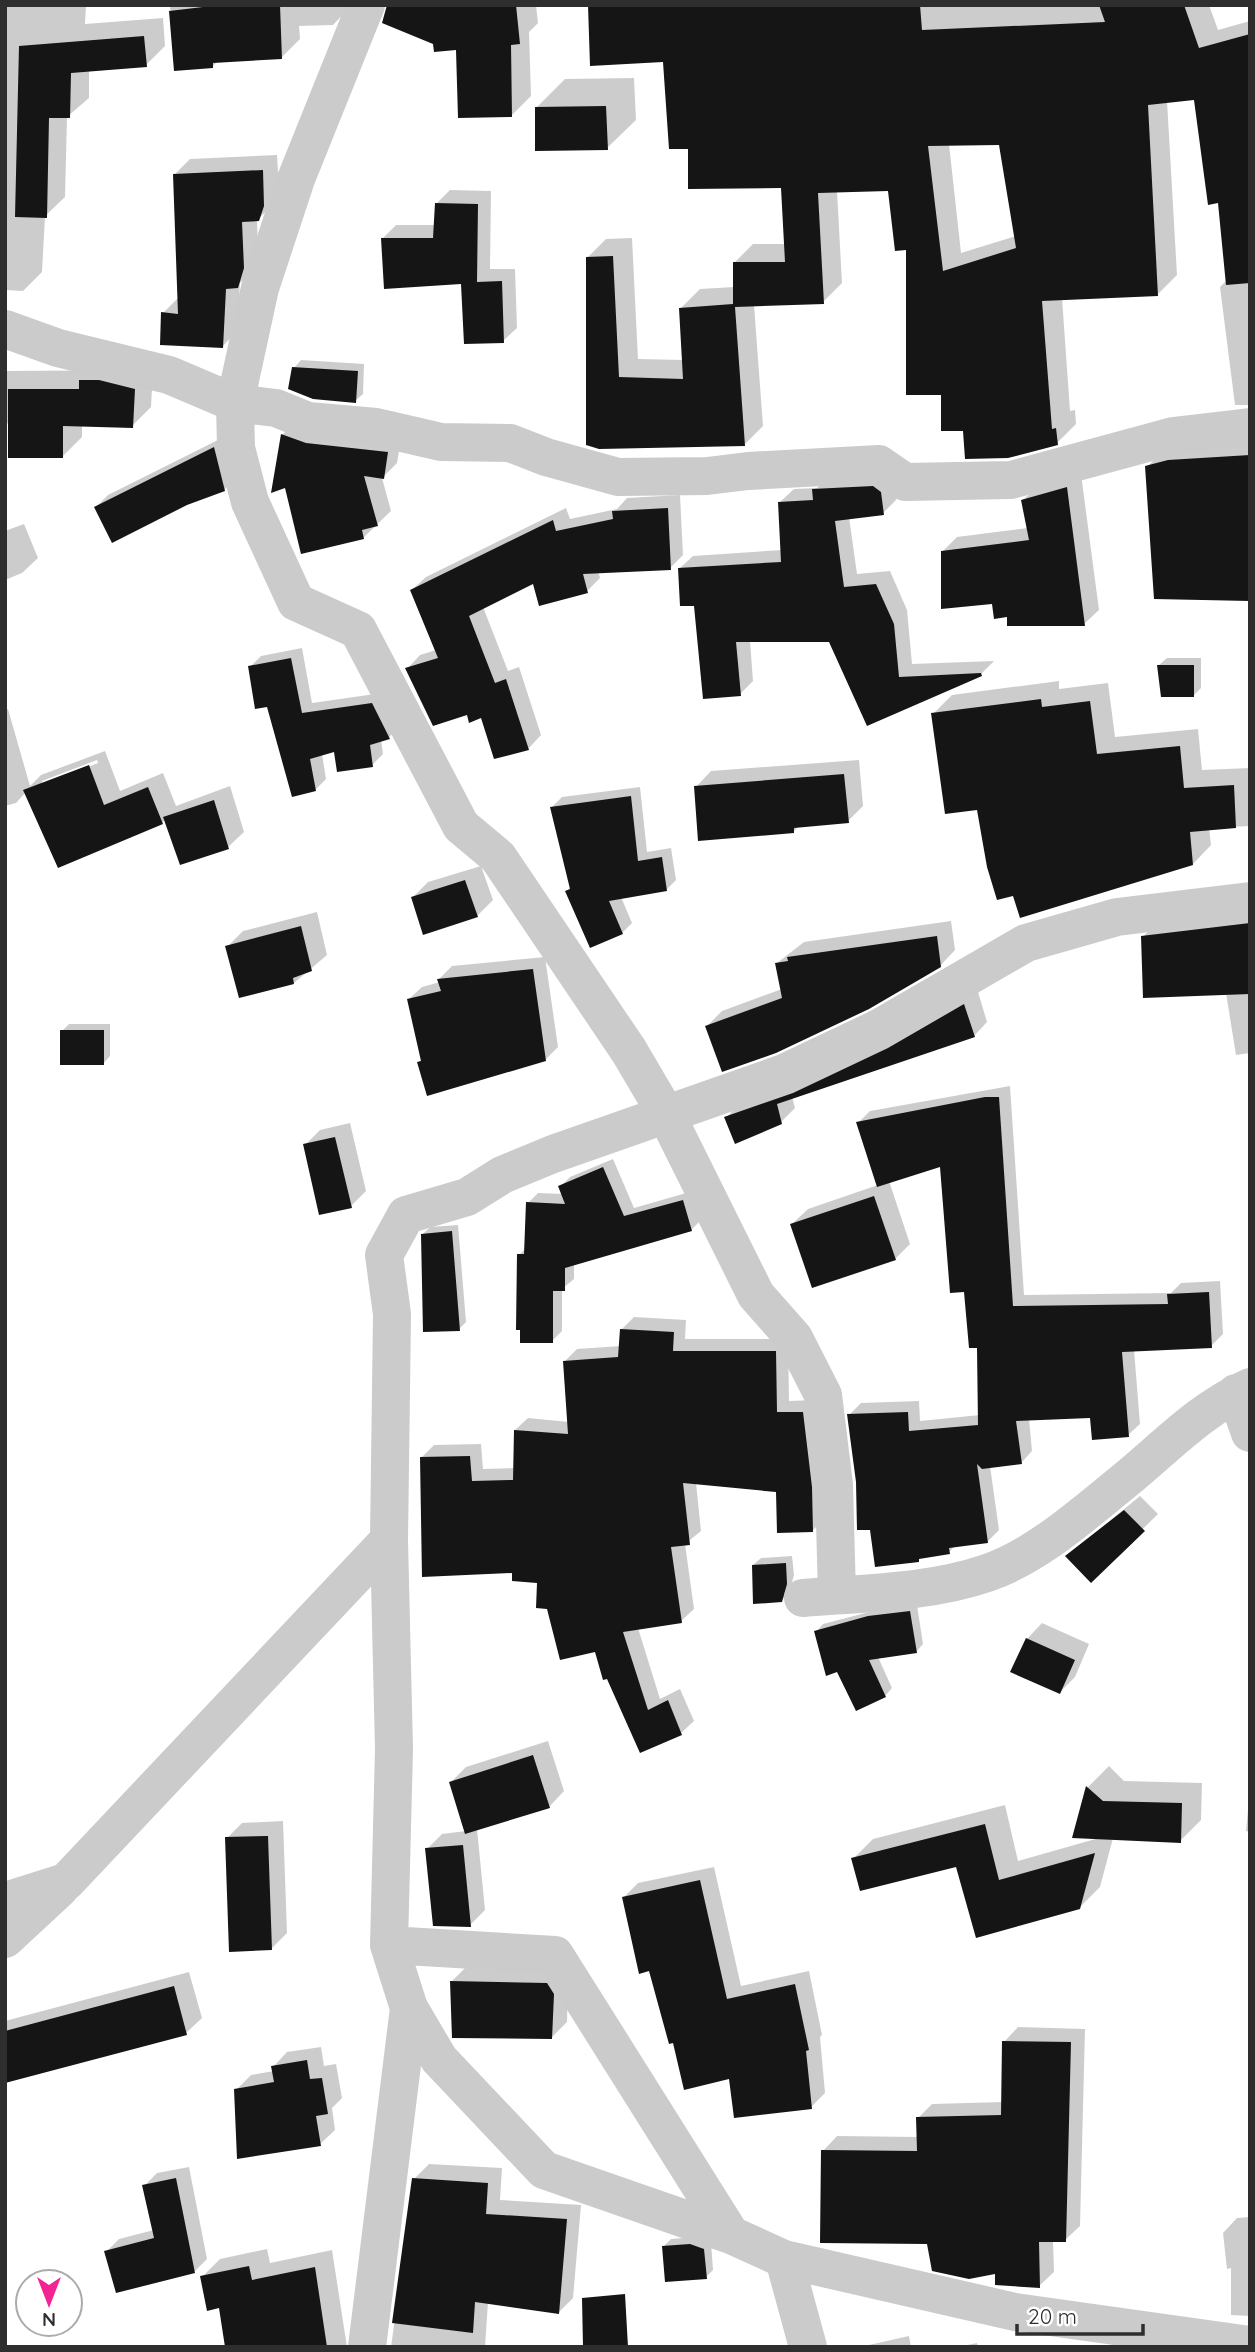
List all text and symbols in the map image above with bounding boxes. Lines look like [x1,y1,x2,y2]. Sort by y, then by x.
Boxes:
north arrow [14,2268,84,2338]
scale bar [1017,2292,1143,2336]
text: 20 m [1028,2303,1077,2329]
text: N [42,2308,56,2332]

